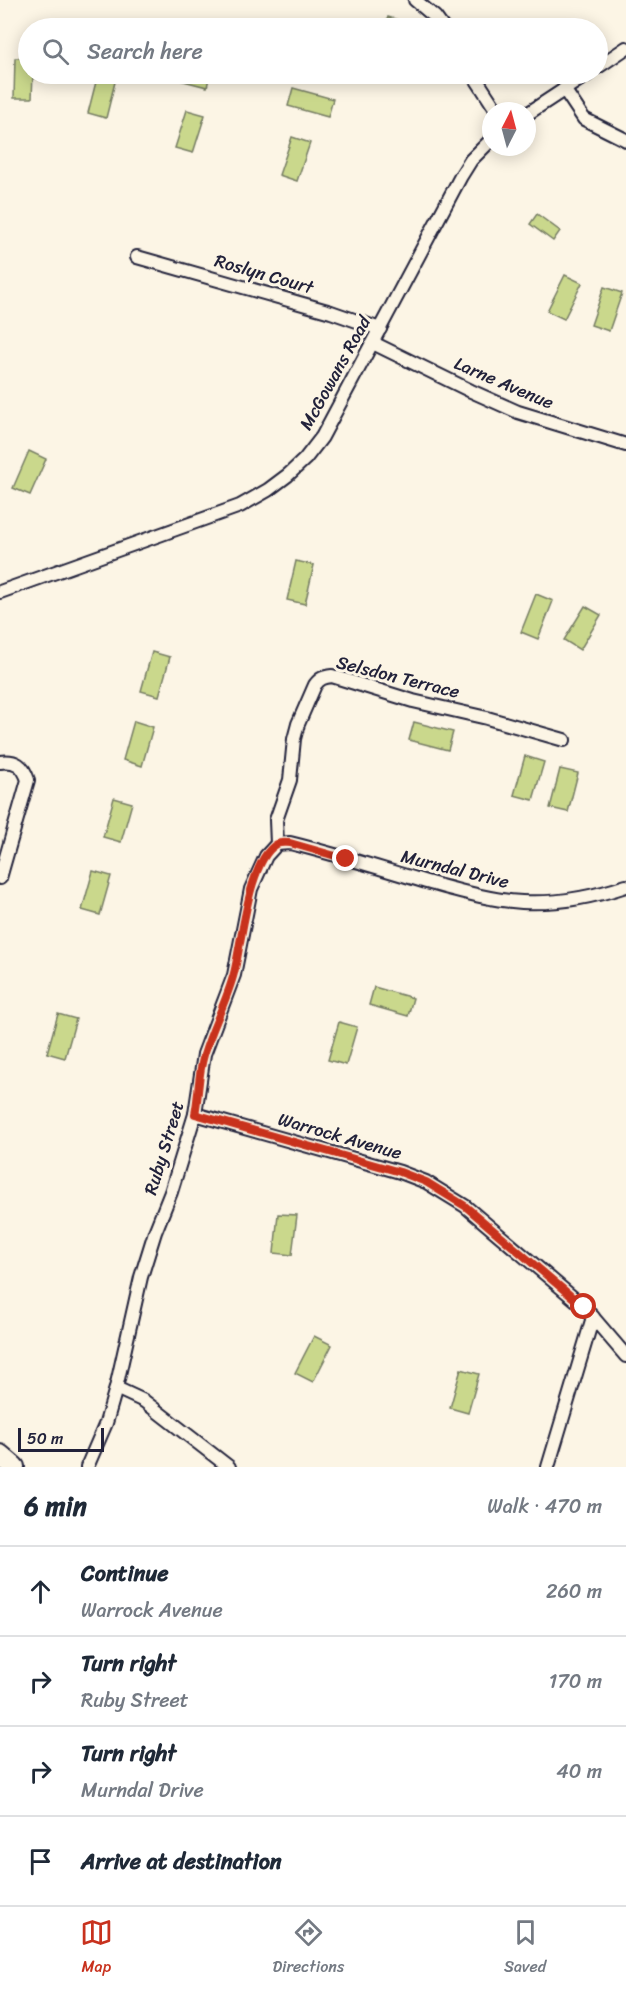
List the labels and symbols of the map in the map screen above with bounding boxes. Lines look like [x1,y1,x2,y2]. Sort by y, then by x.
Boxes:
north arrow [482,102,536,156]
street label: Roslyn Court [211,245,318,304]
street label: McGowans Road [290,309,380,436]
street label: Larne Avenue [449,348,559,418]
street label: Selsdon Terrace [333,646,463,708]
street label: Murndal Drive [398,840,512,898]
route end [332,845,358,871]
street label: Ruby Street [135,1097,193,1199]
street label: Warrock Avenue [274,1103,406,1169]
route start [570,1293,596,1319]
scale bar [18,1425,104,1452]

